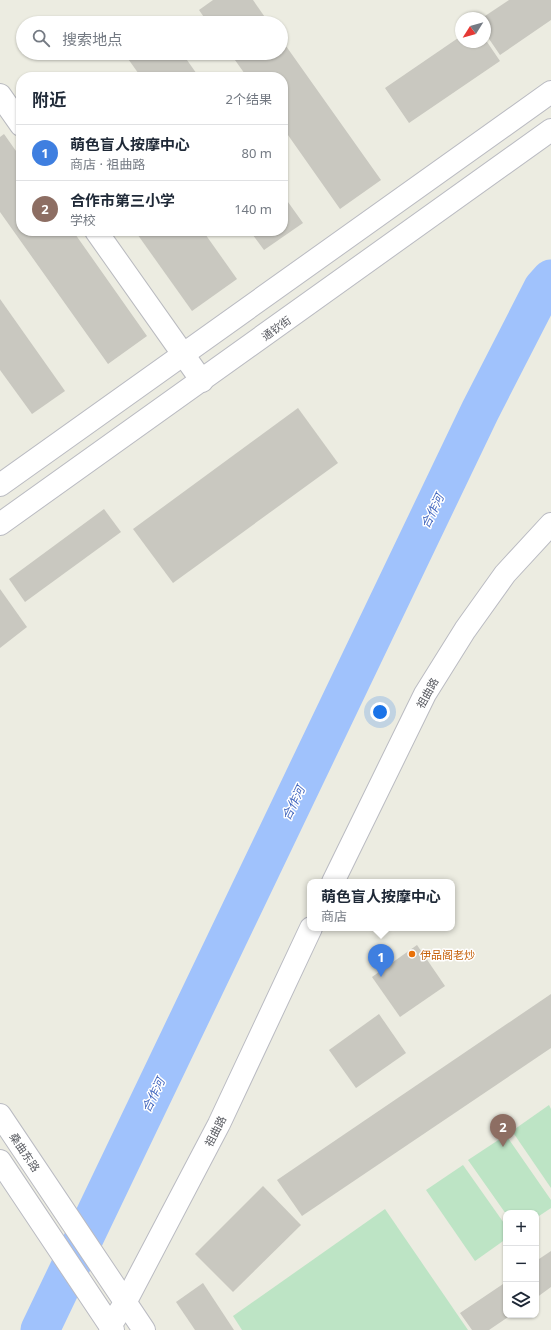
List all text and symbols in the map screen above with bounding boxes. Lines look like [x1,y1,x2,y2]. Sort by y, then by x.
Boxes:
north arrow [455,12,491,48]
search box [16,16,288,60]
icon: search [30,27,52,49]
text: 搜索地点 [62,29,122,49]
text: 附近 [32,88,66,111]
text: 2个结果 [226,90,272,108]
text: 萌色盲人按摩中心 [70,134,190,154]
text: 1 [41,144,49,162]
text: 80 m [242,144,272,162]
text: 商店 · 祖曲路 [70,155,145,173]
text: 合作市第三小学 [70,190,175,210]
text: 2 [41,200,49,218]
text: 140 m [234,200,272,218]
text: 学校 [70,211,96,229]
street label: 通钦街 [258,312,294,344]
water label: 合作河 [416,489,448,531]
street label: 祖曲路 [412,675,442,711]
your location [370,702,390,722]
water label: 合作河 [277,781,309,823]
popup [307,879,455,931]
text: 萌色盲人按摩中心 [321,886,441,906]
text: 商店 [321,907,347,925]
pin: 1 [368,944,394,977]
place label: 伊品阁老炒 [420,947,475,962]
marker: 伊品阁老炒 [407,949,417,959]
water label: 合作河 [137,1073,169,1115]
street label: 祖曲路 [201,1113,229,1149]
pin: 2 [490,1114,516,1147]
street label: 桑曲东路 [6,1130,44,1174]
map controls [503,1210,539,1318]
button: + [503,1210,539,1246]
button: − [503,1246,539,1282]
button: layers [503,1282,539,1318]

